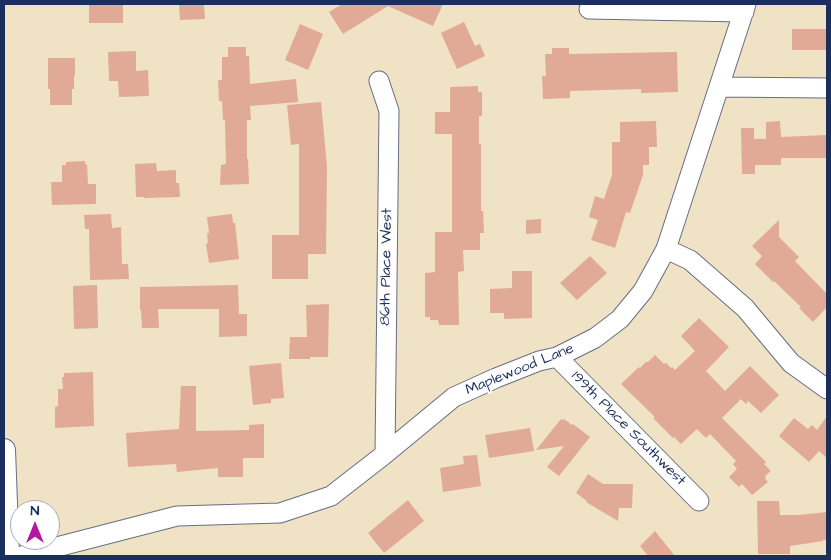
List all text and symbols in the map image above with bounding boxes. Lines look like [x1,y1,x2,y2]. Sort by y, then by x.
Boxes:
street label: 86th Place West [377,208,397,326]
street label: Maplewood Lane [463,340,577,400]
street label: 199th Place Southwest [567,368,689,490]
north arrow [10,500,60,550]
text: N [31,501,39,521]

